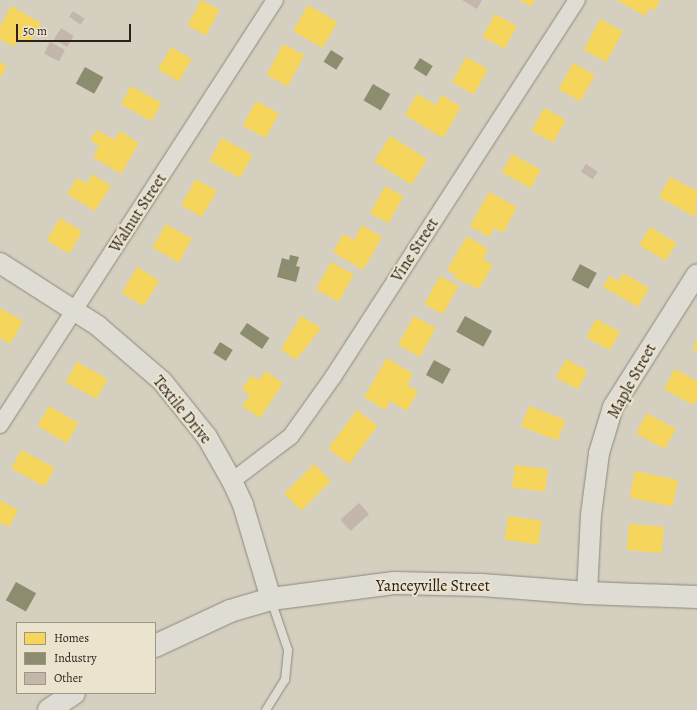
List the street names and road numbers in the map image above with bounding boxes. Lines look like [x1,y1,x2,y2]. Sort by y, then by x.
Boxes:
street label: Walnut Street [105,170,171,256]
street label: Vine Street [387,215,443,285]
street label: Maple Street [604,340,660,422]
street label: Textile Drive [149,372,215,448]
street label: Yanceyville Street [376,576,490,596]

